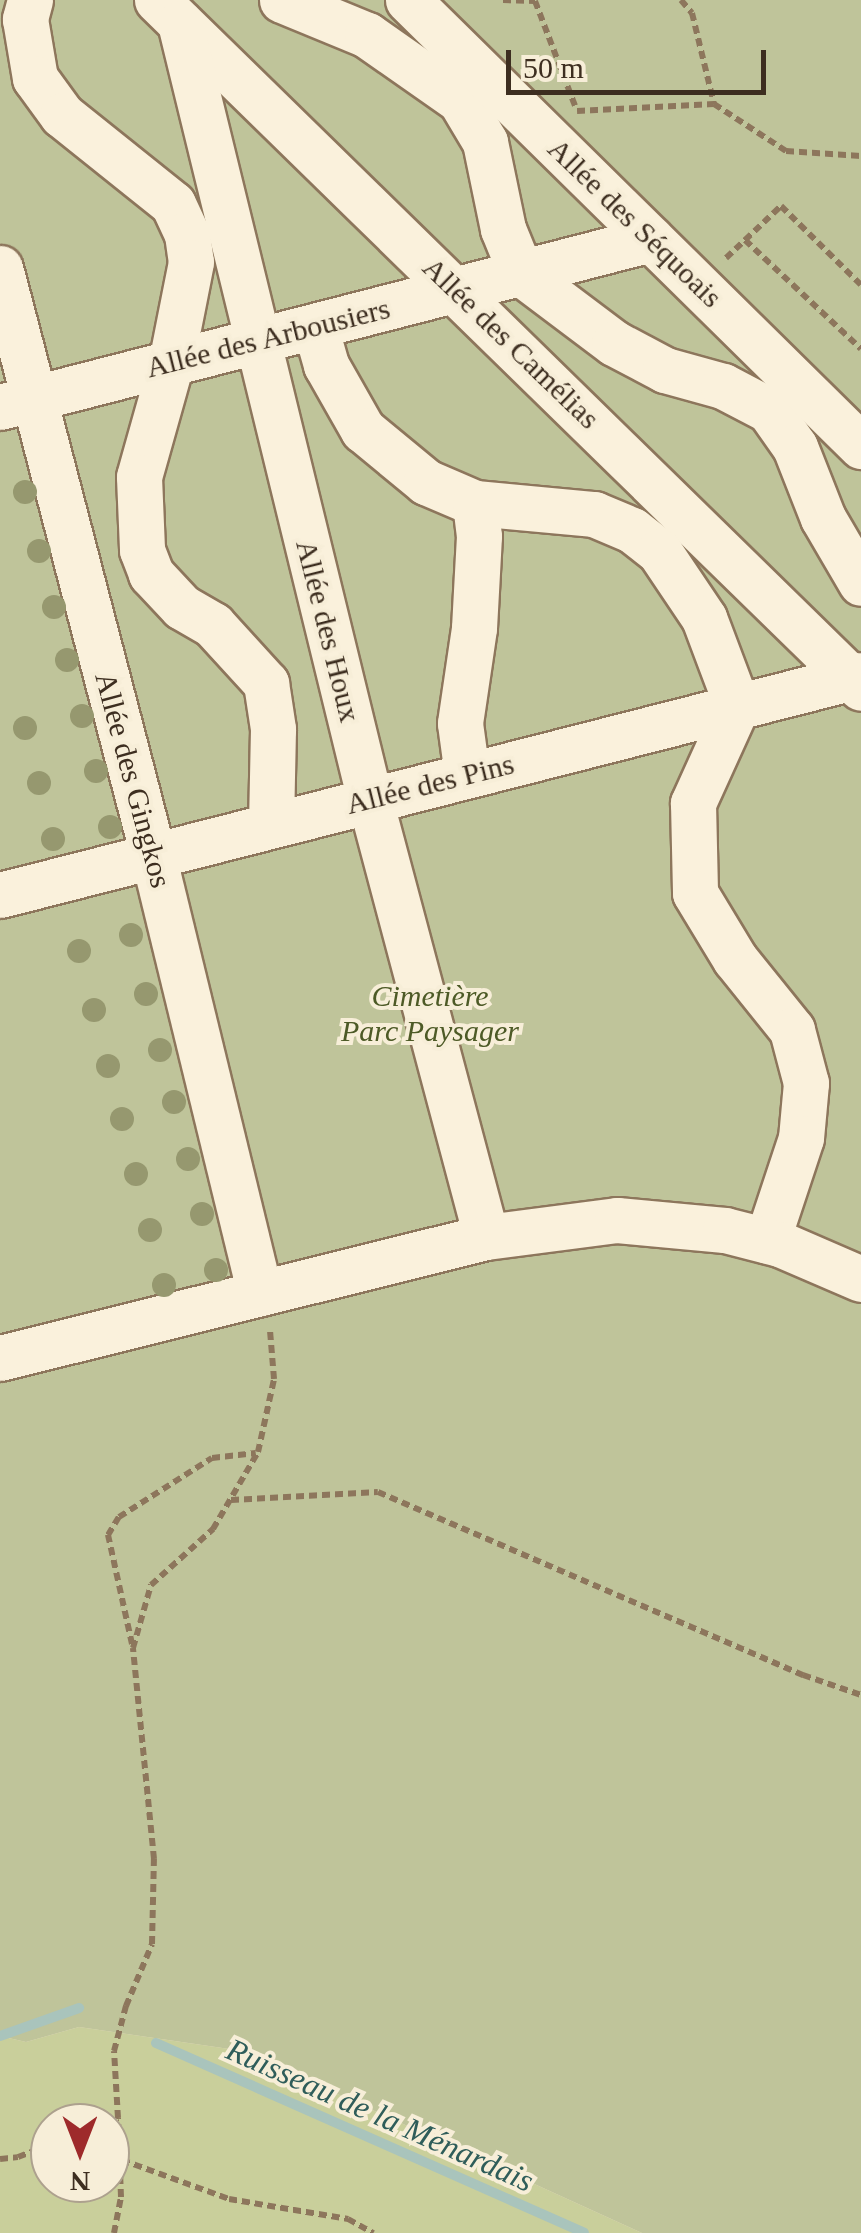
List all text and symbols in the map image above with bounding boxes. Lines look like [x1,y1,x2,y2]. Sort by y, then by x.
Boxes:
scale bar [511,30,771,92]
text: 50 m [523,51,584,84]
street label: Allée des Séquoais [540,131,730,315]
street label: Allée des Camélias [415,250,607,436]
street label: Allée des Arbousiers [142,290,394,386]
street label: Allée des Houx [288,536,368,726]
street label: Allée des Gingkos [87,668,179,892]
street label: Allée des Pins [342,746,518,822]
park label: Cimetière Parc Paysager [341,978,519,1048]
water label: Ruisseau de la Ménardais [220,2030,540,2200]
north arrow [30,2103,130,2203]
text: N [70,2166,90,2197]

